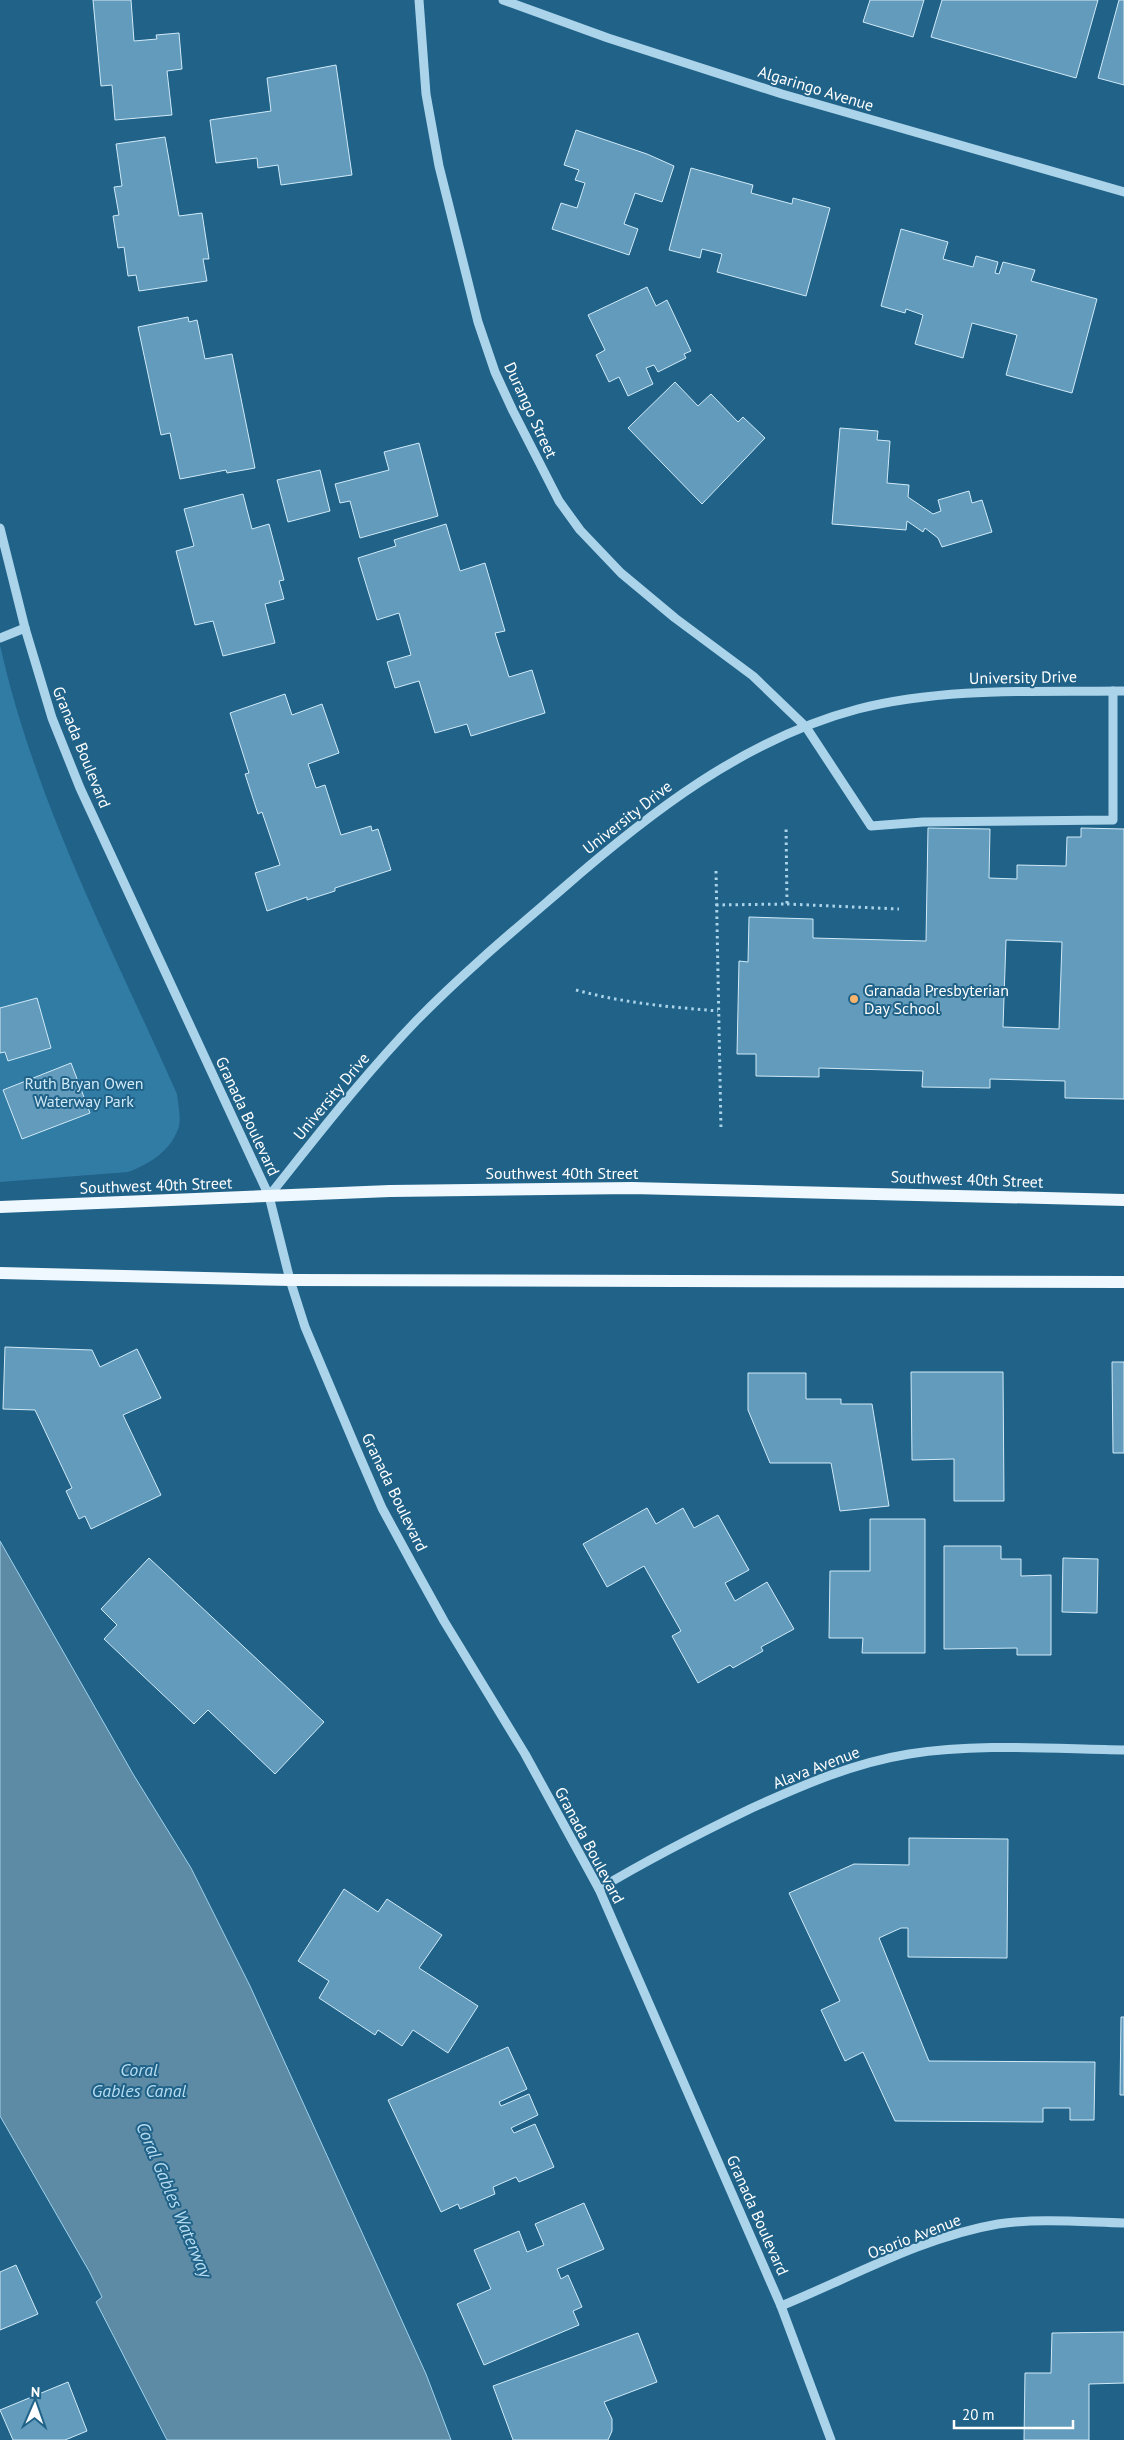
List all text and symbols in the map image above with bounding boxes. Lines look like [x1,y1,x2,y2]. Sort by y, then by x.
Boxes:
street label: Algaringo Avenue [756,61,876,115]
street label: Durango Street [500,359,562,462]
street label: University Drive [969,666,1077,688]
street label: Granada Boulevard [48,683,116,811]
street label: University Drive [578,776,676,858]
place label: Granada Presbyterian Day School [864,980,1009,1018]
marker: Granada Presbyterian Day School [848,993,860,1005]
street label: University Drive [289,1048,373,1144]
street label: Granada Boulevard [212,1053,284,1179]
park label: Ruth Bryan Owen Waterway Park [24,1073,144,1111]
street label: Southwest 40th Street [486,1163,639,1183]
street label: Southwest 40th Street [890,1166,1044,1192]
street label: Southwest 40th Street [79,1172,233,1198]
street label: Granada Boulevard [358,1429,432,1555]
street label: Alava Avenue [770,1741,862,1793]
street label: Granada Boulevard [551,1783,629,1907]
water label: Coral Gables Canal [92,2058,186,2102]
water label: Coral Gables Waterway [131,2118,218,2282]
street label: Granada Boulevard [723,2152,793,2278]
street label: Osorio Avenue [865,2209,963,2263]
north arrow [10,2380,60,2430]
text: N [31,2383,40,2401]
scale bar [954,2398,1073,2430]
text: 20 m [962,2405,995,2424]

